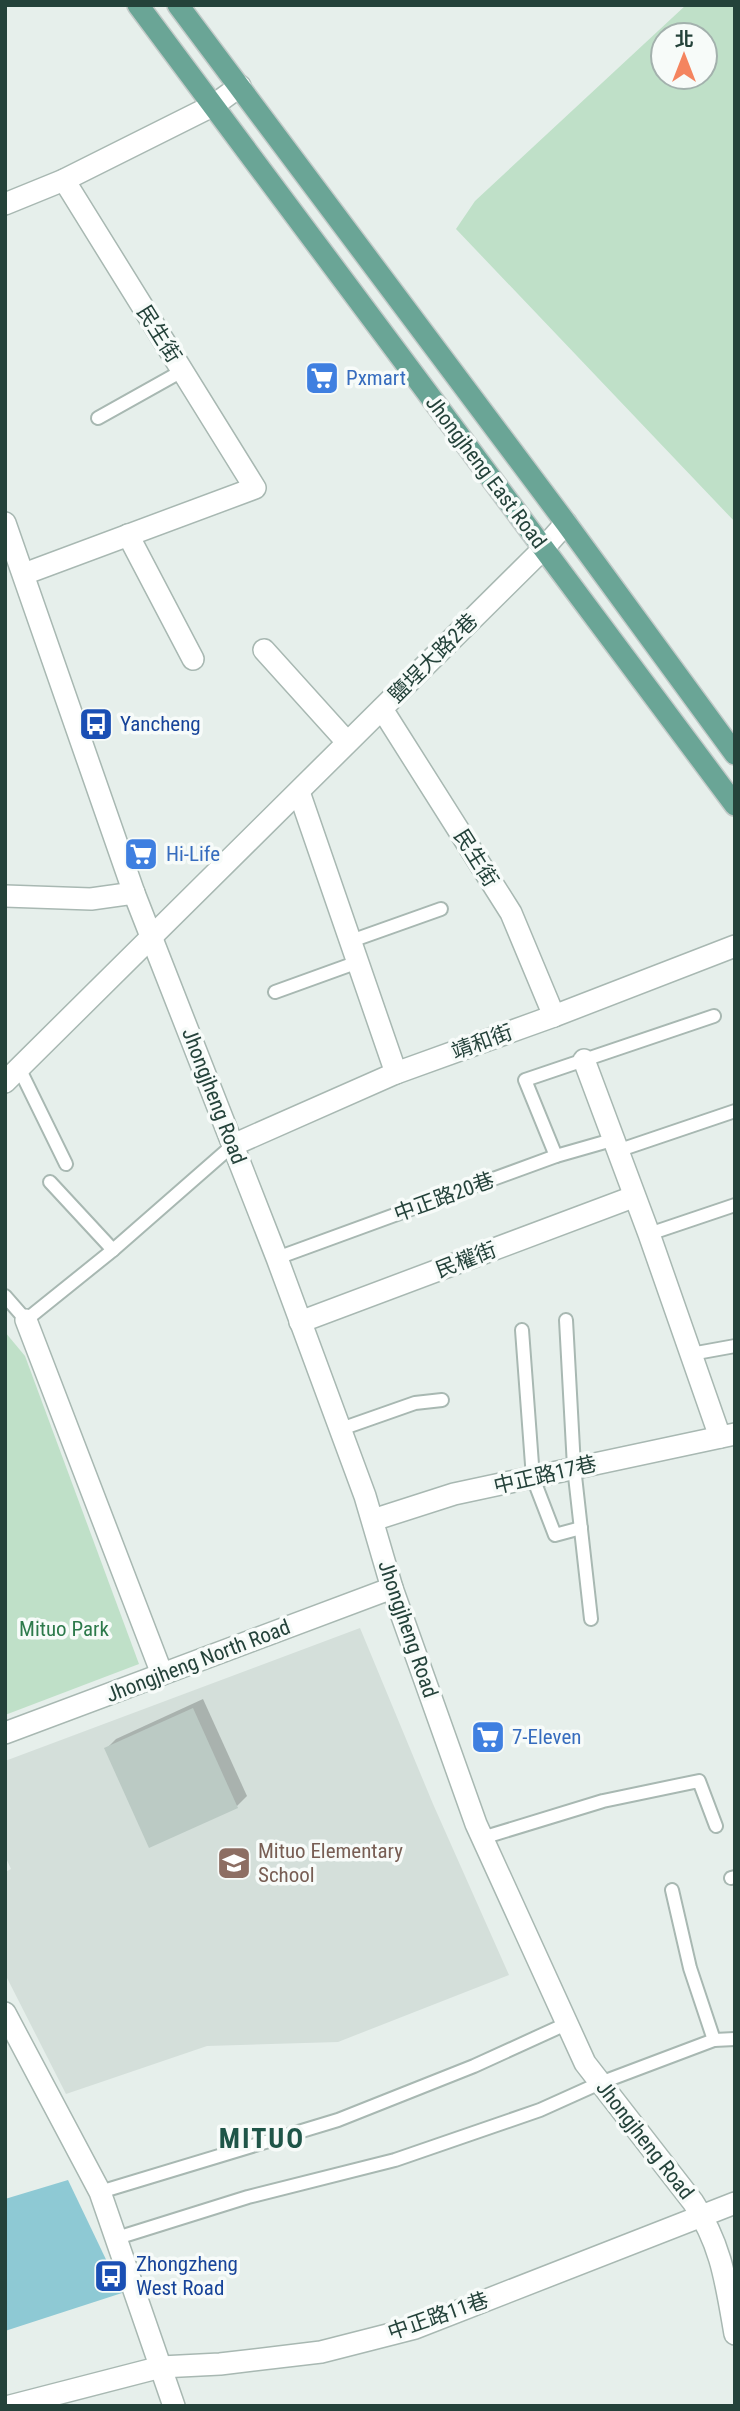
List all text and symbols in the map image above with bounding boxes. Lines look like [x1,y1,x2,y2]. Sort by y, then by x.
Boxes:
north arrow [649,21,719,91]
text: 北 [674,28,694,51]
street label: 民生街 [132,301,186,367]
supermarket icon: Pxmart [303,359,341,397]
place label: Pxmart [346,366,406,390]
street label: Jhongjheng East Road [421,391,551,553]
street label: 鹽埕大路2巷 [384,609,482,707]
bus stop icon: Yancheng [77,705,115,743]
place label: Yancheng [120,712,201,736]
street label: 民生街 [449,825,503,891]
supermarket icon: Hi-Life [122,835,160,873]
place label: Hi-Life [166,842,220,866]
street label: 靖和街 [448,1020,516,1064]
street label: Jhongjheng Road [177,1025,251,1167]
street label: 中正路20巷 [391,1168,497,1226]
street label: 民權街 [432,1238,500,1282]
street label: 中正路17巷 [491,1452,599,1498]
street label: Jhongjheng Road [373,1557,443,1701]
street label: Jhongjheng North Road [103,1615,293,1707]
park label: Mituo Park [19,1617,109,1641]
supermarket icon: 7-Eleven [469,1718,507,1756]
place label: 7-Eleven [512,1725,581,1749]
place label: Mituo Elementary School [258,1839,403,1887]
school or university icon: Mituo Elementary School [215,1844,253,1882]
street label: Jhongjheng Road [591,2076,699,2204]
district label: MITUO [219,2122,305,2155]
place label: Zhongzheng West Road [136,2252,238,2300]
bus stop icon: Zhongzheng West Road [92,2257,130,2295]
street label: 中正路11巷 [385,2288,491,2344]

